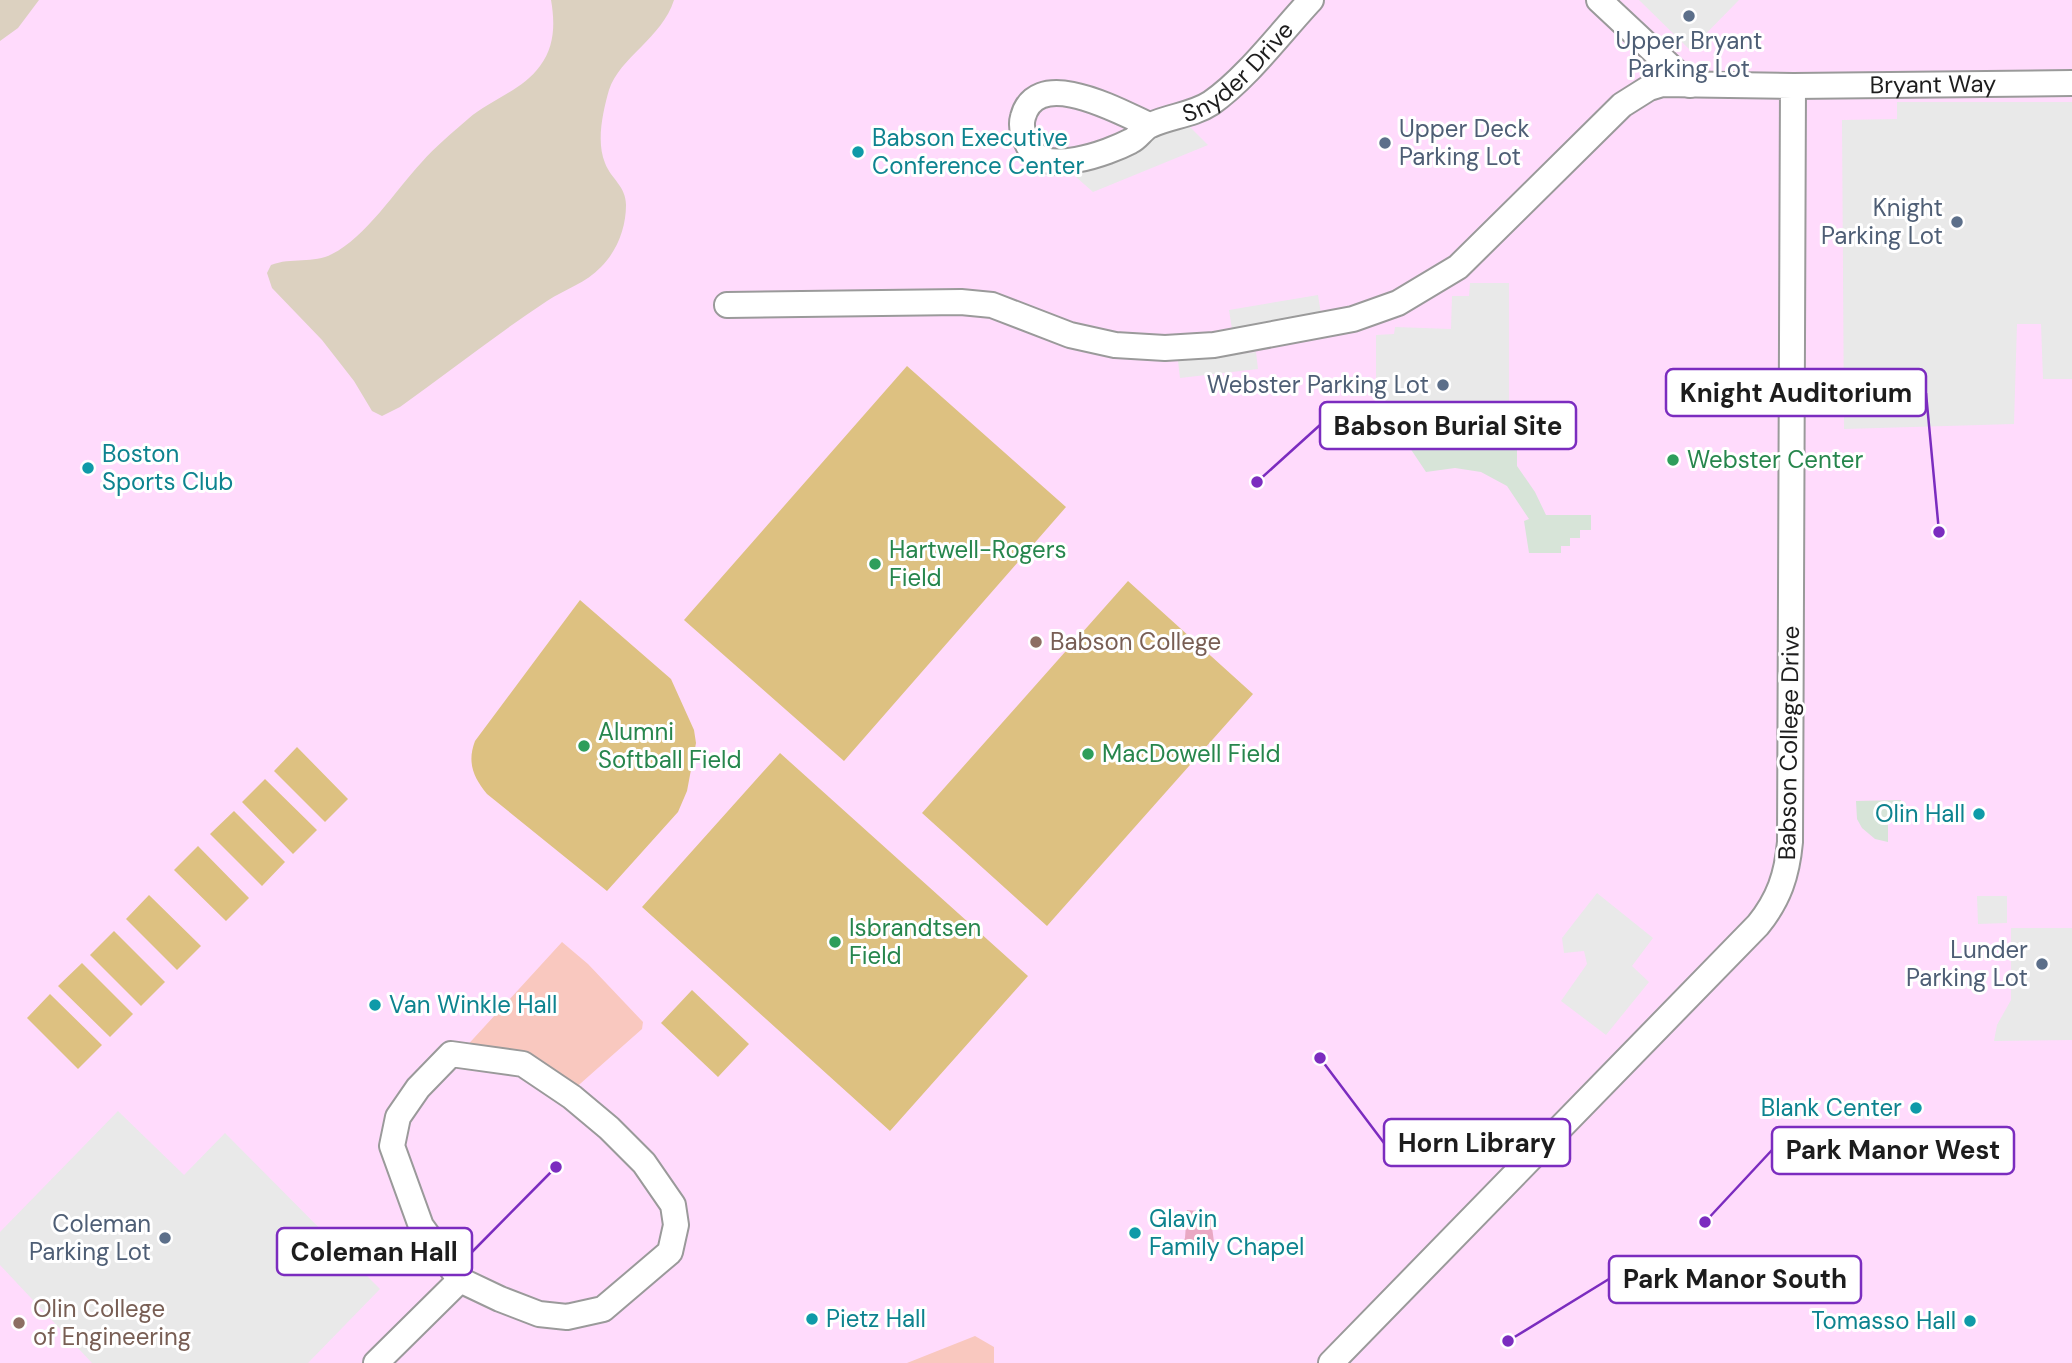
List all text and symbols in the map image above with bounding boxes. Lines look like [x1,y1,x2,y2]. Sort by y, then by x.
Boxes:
marker: Upper Bryant Parking Lot [1681,8,1697,24]
street label: Snyder Drive [1178,15,1300,129]
place label: Upper Bryant Parking Lot [1616,25,1762,84]
street label: Bryant Way [1869,68,1997,100]
place label: Upper Deck Parking Lot [1399,113,1530,172]
place label: Babson Executive Conference Center [872,122,1084,181]
marker: Upper Deck Parking Lot [1377,135,1393,151]
marker: Babson Executive Conference Center [850,144,866,160]
place label: Knight Parking Lot [1821,192,1943,251]
marker: Knight Parking Lot [1949,214,1965,230]
place label: Webster Parking Lot [1207,369,1429,400]
callout: Knight Auditorium [1666,369,1926,416]
text: Knight Auditorium [1680,376,1912,410]
marker: Webster Parking Lot [1435,377,1451,393]
callout: Babson Burial Site [1320,402,1576,449]
text: Babson Burial Site [1334,409,1562,443]
place label: Boston Sports Club [102,438,233,497]
place label: Webster Center [1687,444,1863,475]
marker: Webster Center [1665,452,1681,468]
marker: Boston Sports Club [80,460,96,476]
place label: Hartwell-Rogers Field [889,534,1067,593]
marker: Hartwell-Rogers Field [867,556,883,572]
place label: Babson College [1050,626,1221,657]
street label: Babson College Drive [1771,626,1806,860]
marker: Babson College [1028,634,1044,650]
place label: Alumni Softball Field [598,716,742,775]
marker: Alumni Softball Field [576,738,592,754]
place label: MacDowell Field [1102,738,1280,769]
marker: MacDowell Field [1080,746,1096,762]
place label: Olin Hall [1875,798,1965,829]
marker: Olin Hall [1971,806,1987,822]
place label: Isbrandtsen Field [849,912,981,971]
marker: Isbrandtsen Field [827,934,843,950]
place label: Lunder Parking Lot [1906,934,2028,993]
marker: Lunder Parking Lot [2034,956,2050,972]
place label: Van Winkle Hall [389,989,557,1020]
marker: Van Winkle Hall [367,997,383,1013]
place label: Blank Center [1761,1092,1902,1123]
marker: Blank Center [1908,1100,1924,1116]
callout: Horn Library [1384,1119,1570,1166]
text: Horn Library [1398,1126,1556,1160]
callout: Park Manor West [1772,1127,2014,1174]
text: Park Manor West [1786,1133,2000,1167]
place label: Glavin Family Chapel [1149,1203,1304,1262]
place label: Coleman Parking Lot [29,1208,151,1267]
marker: Glavin Family Chapel [1127,1225,1143,1241]
callout: Coleman Hall [277,1228,472,1275]
marker: Coleman Parking Lot [157,1230,173,1246]
text: Coleman Hall [290,1235,458,1269]
callout: Park Manor South [1609,1256,1861,1303]
text: Park Manor South [1623,1262,1847,1296]
place label: Olin College of Engineering [33,1293,191,1352]
place label: Pietz Hall [826,1303,926,1334]
place label: Tomasso Hall [1811,1305,1956,1336]
marker: Pietz Hall [804,1311,820,1327]
marker: Tomasso Hall [1962,1313,1978,1329]
marker: Olin College of Engineering [11,1315,27,1331]

